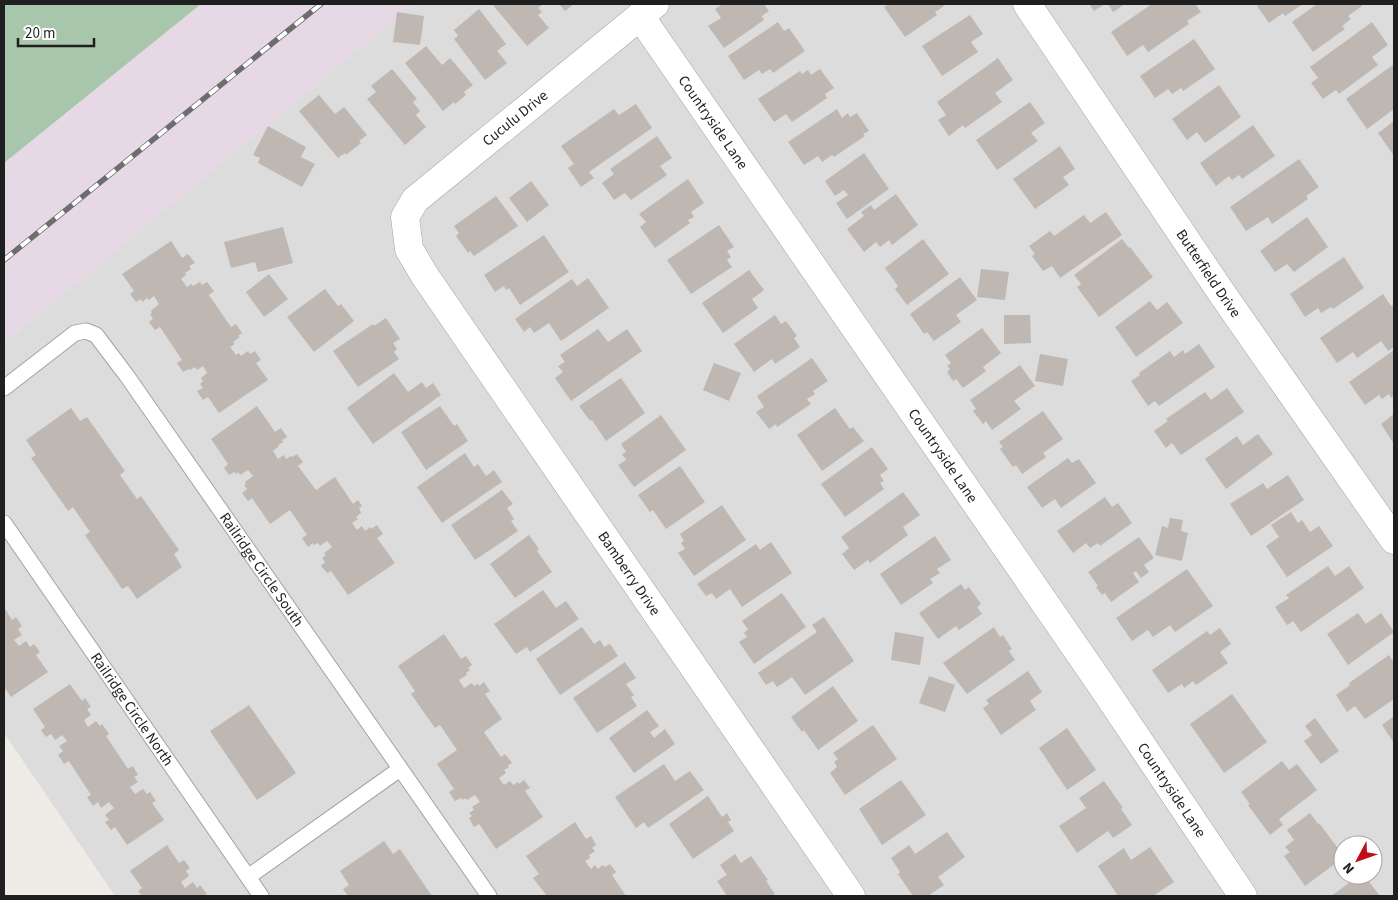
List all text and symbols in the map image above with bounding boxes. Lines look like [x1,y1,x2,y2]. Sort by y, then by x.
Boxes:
scale bar [18,15,94,47]
text: 20 m [25,23,55,44]
street label: Countryside Lane [673,71,753,174]
street label: Cuculu Drive [478,85,553,151]
street label: Butterfield Drive [1171,225,1246,322]
street label: Countryside Lane [903,405,983,507]
street label: Railridge Circle South [214,509,308,631]
street label: Bamberry Drive [592,527,665,620]
street label: Railridge Circle North [85,648,178,770]
street label: Countryside Lane [1132,739,1211,842]
north arrow [1333,835,1383,885]
text: N [1338,858,1360,878]

